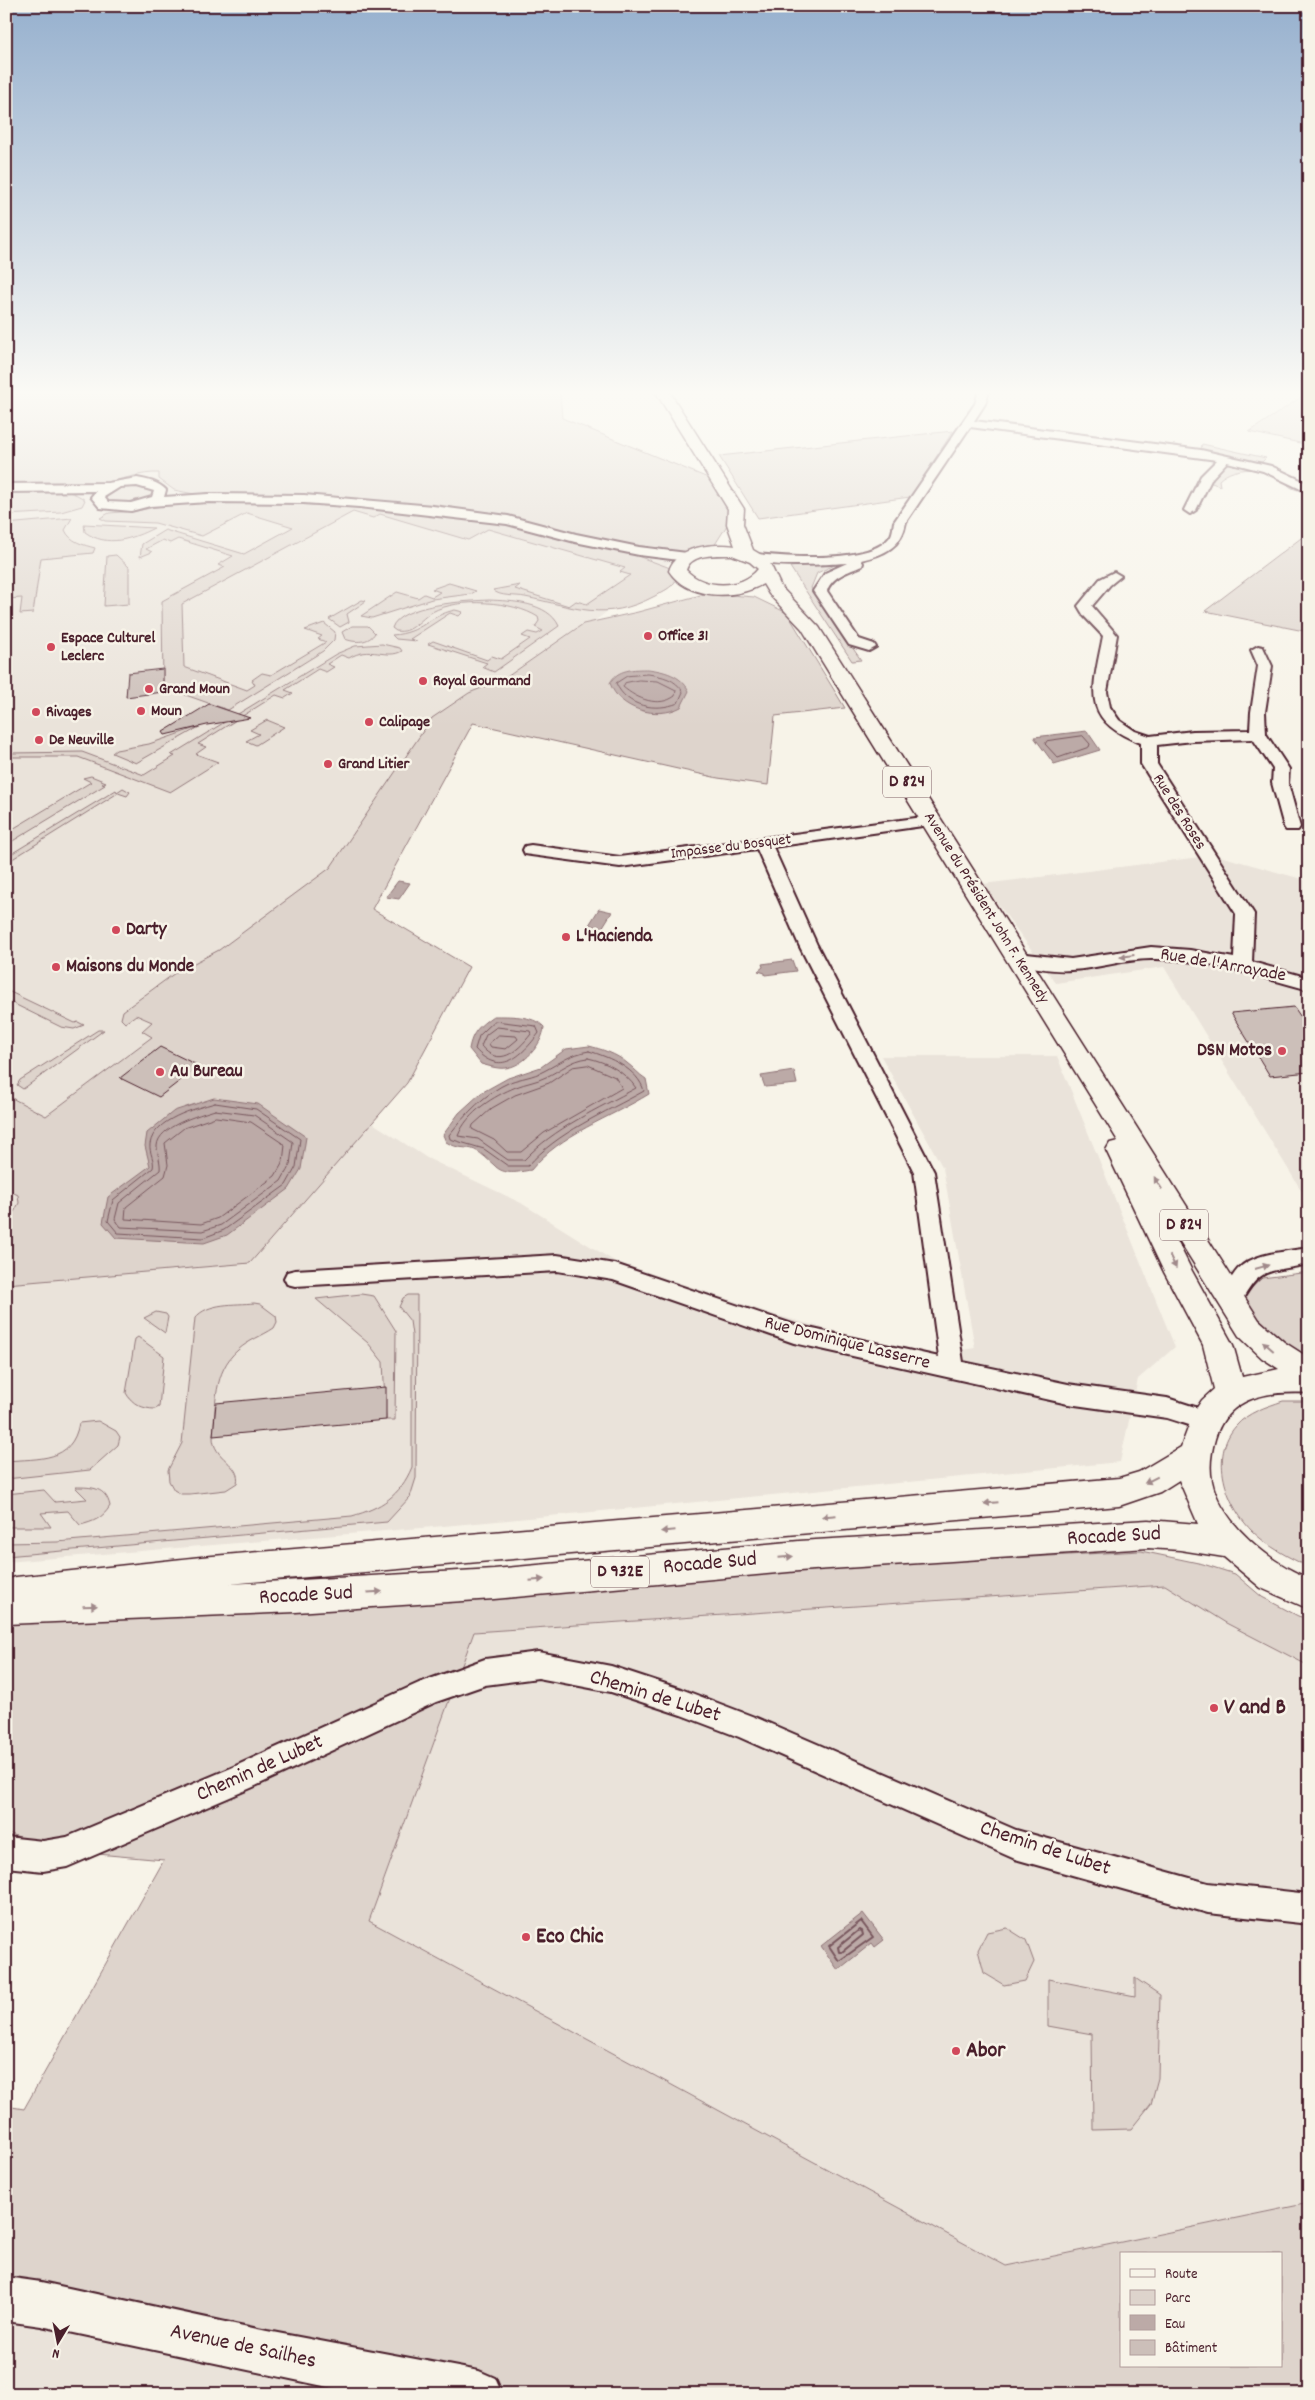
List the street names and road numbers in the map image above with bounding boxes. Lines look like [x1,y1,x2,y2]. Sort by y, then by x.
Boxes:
road number: D 824 [883,766,931,798]
street label: Rue des Roses [1147,770,1212,855]
street label: Avenue du Président John F. Kennedy [917,808,1055,1009]
street label: Impasse du Bosquet [669,828,793,866]
street label: Rue de l'Arrayade [1158,942,1288,990]
road number: D 824 [1160,1210,1208,1240]
street label: Rue Dominique Lasserre [761,1310,933,1378]
street label: Rocade Sud [1066,1519,1162,1555]
street label: Rocade Sud [662,1544,758,1584]
road number: D 932E [591,1556,649,1588]
street label: Rocade Sud [258,1578,354,1614]
street label: Chemin de Lubet [586,1662,724,1732]
street label: Chemin de Lubet [192,1727,328,1811]
street label: Chemin de Lubet [976,1813,1114,1885]
street label: Avenue de Sailhes [167,2316,319,2378]

